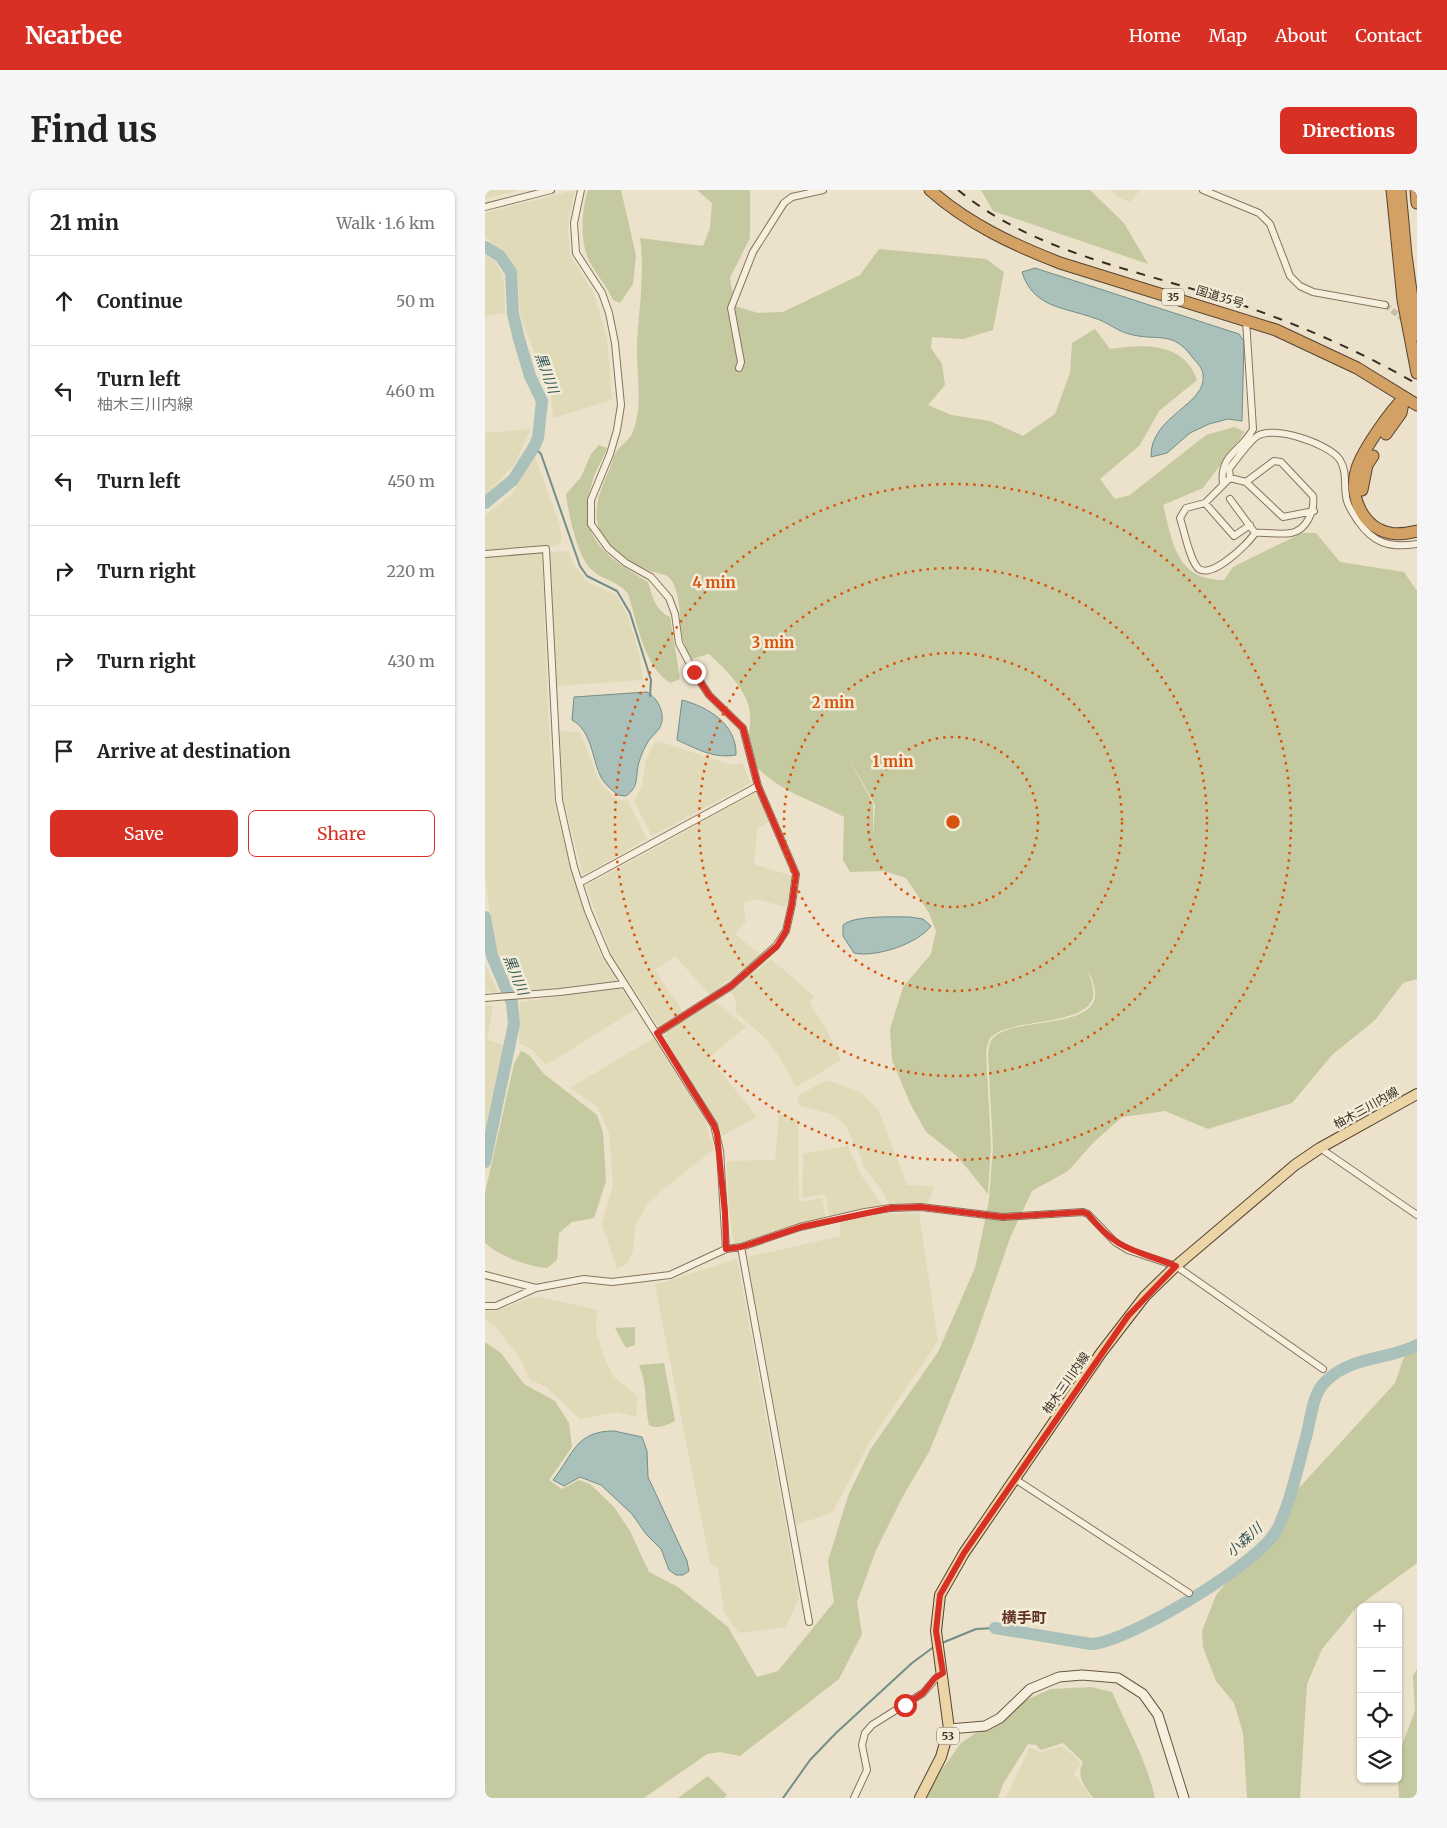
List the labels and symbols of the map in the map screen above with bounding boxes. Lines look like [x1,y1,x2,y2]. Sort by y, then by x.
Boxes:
street label: 国道35号 [1194,282,1246,311]
road number: 35 [1162,288,1184,305]
water label: 黒川川 [531,350,563,398]
text: 4 min [692,573,736,592]
text: 3 min [752,633,794,652]
route end [683,661,706,684]
text: 2 min [812,693,854,712]
text: 1 min [873,752,913,771]
centre of rings [944,813,962,831]
water label: 黒川川 [500,952,533,1000]
street label: 柚木三川内線 [1331,1084,1401,1132]
street label: 柚木三川内線 [1039,1349,1092,1417]
water label: 小森川 [1222,1518,1267,1561]
district label: 横手町 [1001,1608,1047,1627]
route start [894,1694,917,1717]
road number: 53 [937,1728,959,1744]

